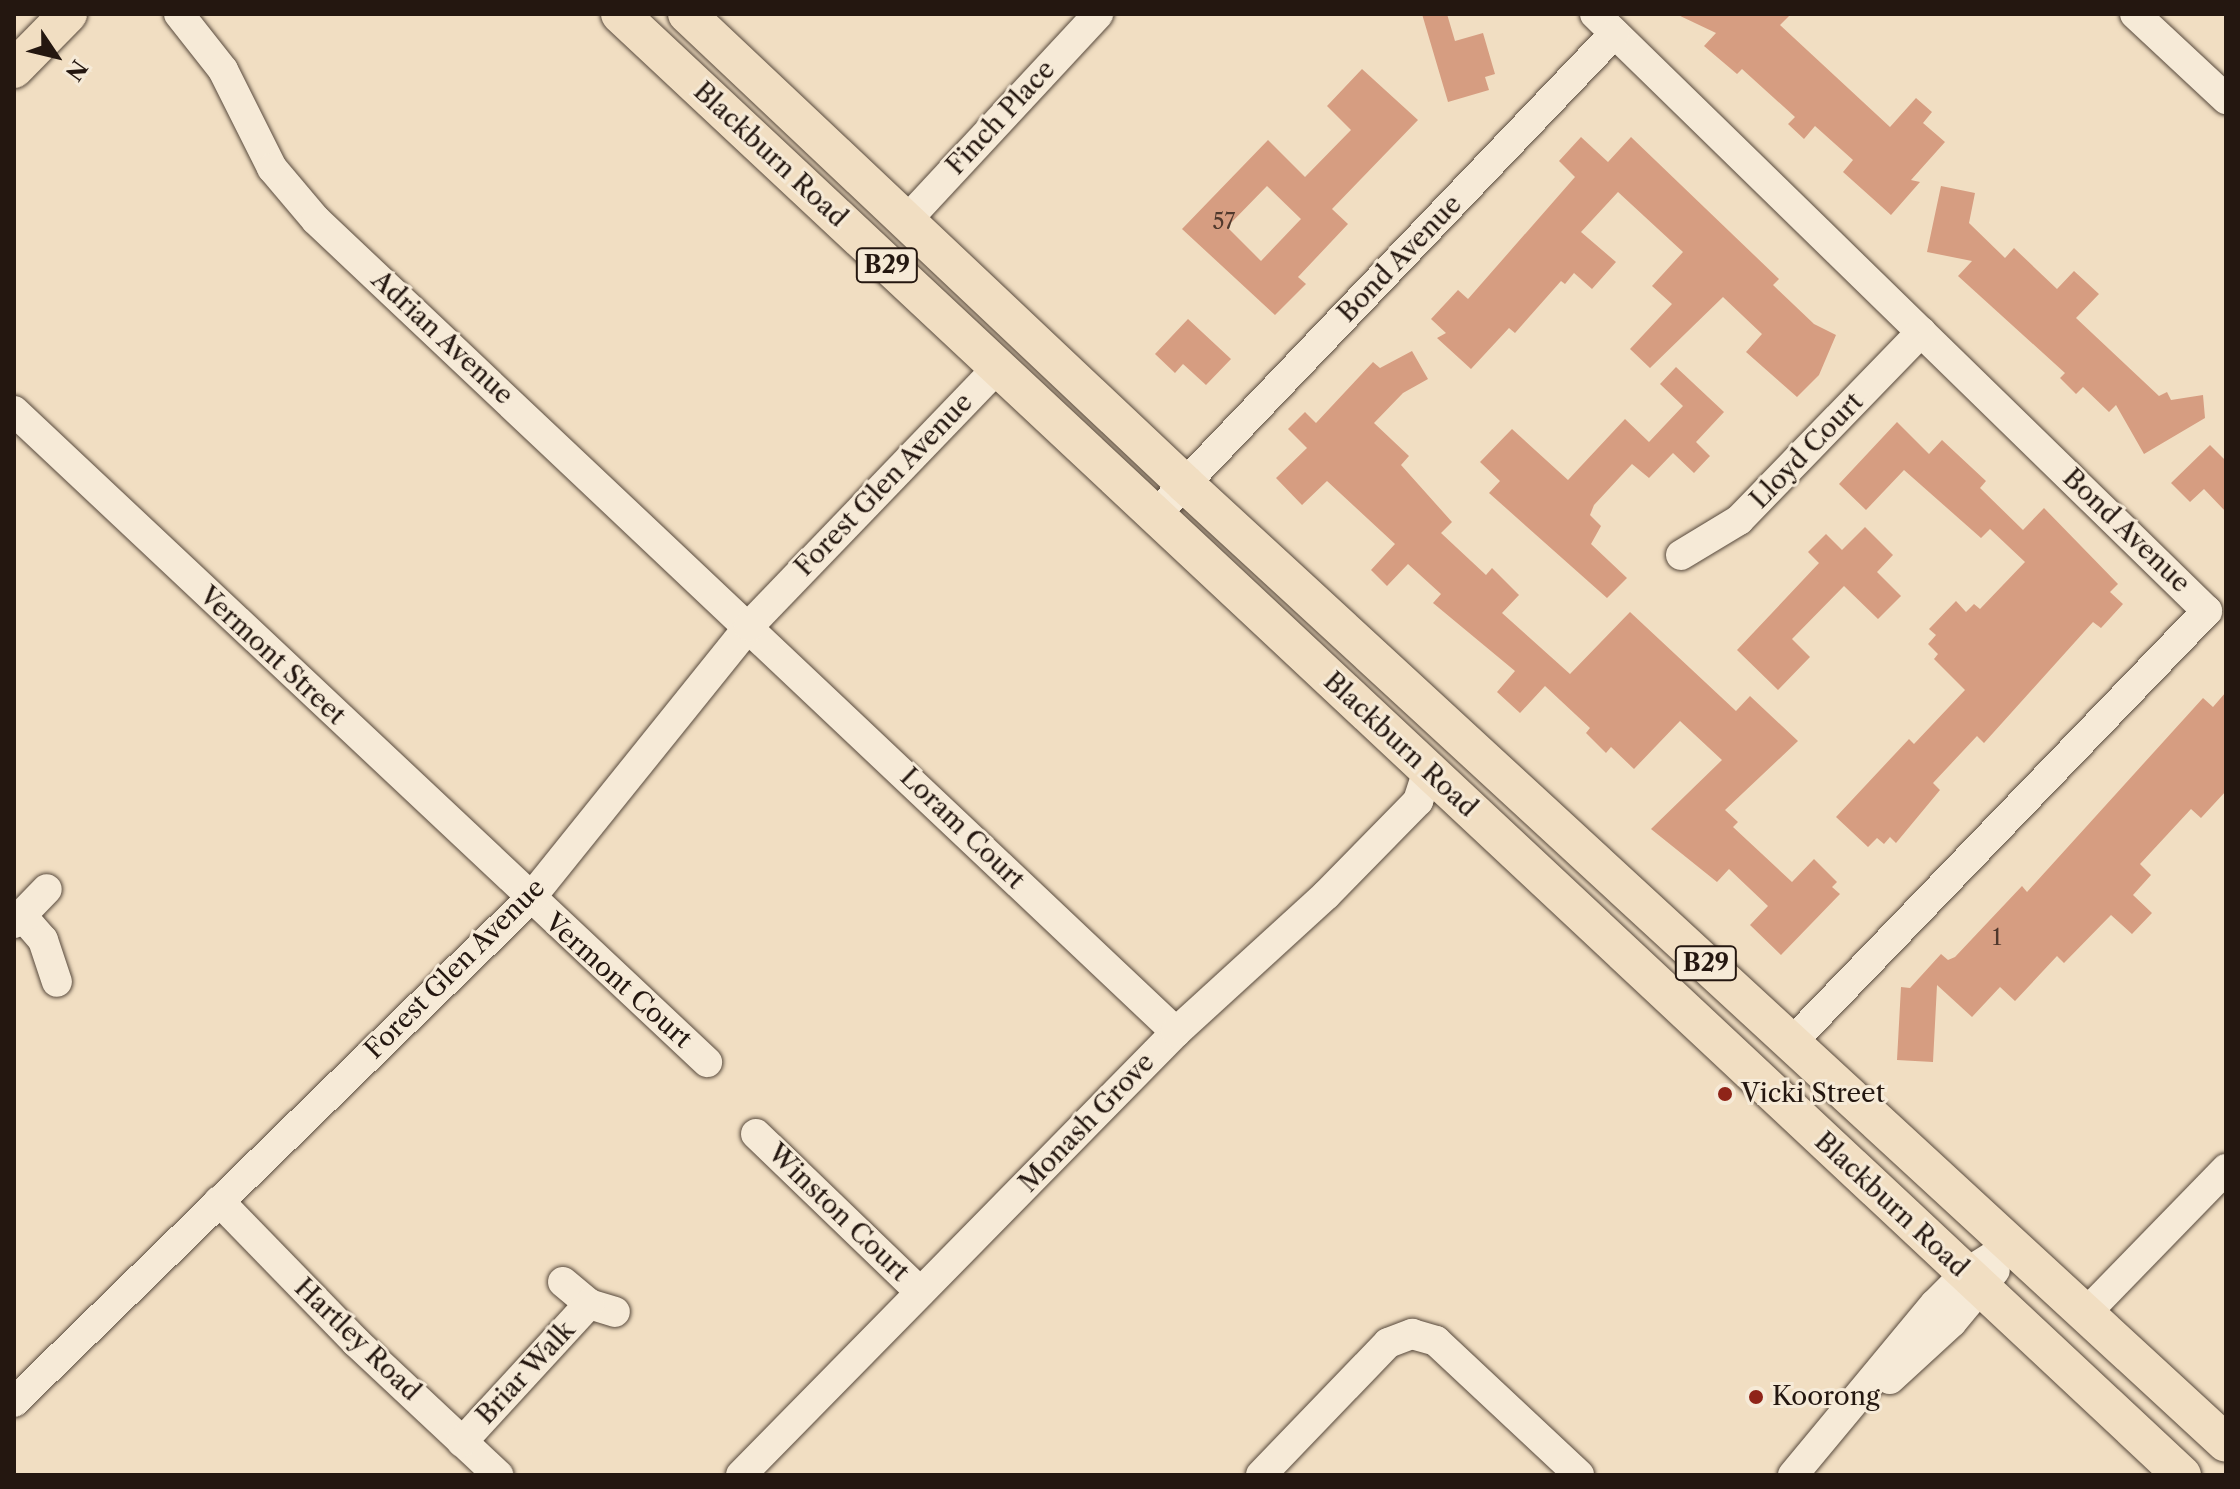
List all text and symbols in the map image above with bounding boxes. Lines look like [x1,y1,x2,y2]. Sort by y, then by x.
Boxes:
north arrow [16,16,96,96]
text: N [60,54,93,86]
street label: Finch Place [940,54,1062,182]
street label: Blackburn Road [687,76,853,234]
street label: Bond Avenue [1331,189,1469,329]
house number: 57 [1213,209,1235,235]
road number: B29 [855,245,919,285]
street label: Adrian Avenue [364,264,520,412]
street label: Forest Glen Avenue [788,387,980,583]
street label: Lloyd Court [1744,387,1870,515]
street label: Bond Avenue [2056,462,2196,600]
street label: Vermont Street [193,580,351,732]
street label: Blackburn Road [1317,666,1483,824]
street label: Loram Court [893,762,1031,896]
street label: Forest Glen Avenue [358,872,552,1066]
street label: Vermont Court [538,907,698,1055]
house number: 1 [1992,925,2002,951]
road number: B29 [1674,943,1738,983]
street label: Monash Grove [1013,1047,1161,1199]
place label: Vicki Street [1741,1078,1885,1110]
marker: Vicki Street [1716,1085,1734,1103]
street label: Blackburn Road [1808,1126,1974,1284]
street label: Winston Court [761,1138,915,1288]
street label: Hartley Road [287,1272,427,1408]
street label: Briar Walk [470,1314,582,1432]
place label: Koorong [1772,1381,1880,1413]
marker: Koorong [1747,1388,1765,1406]

